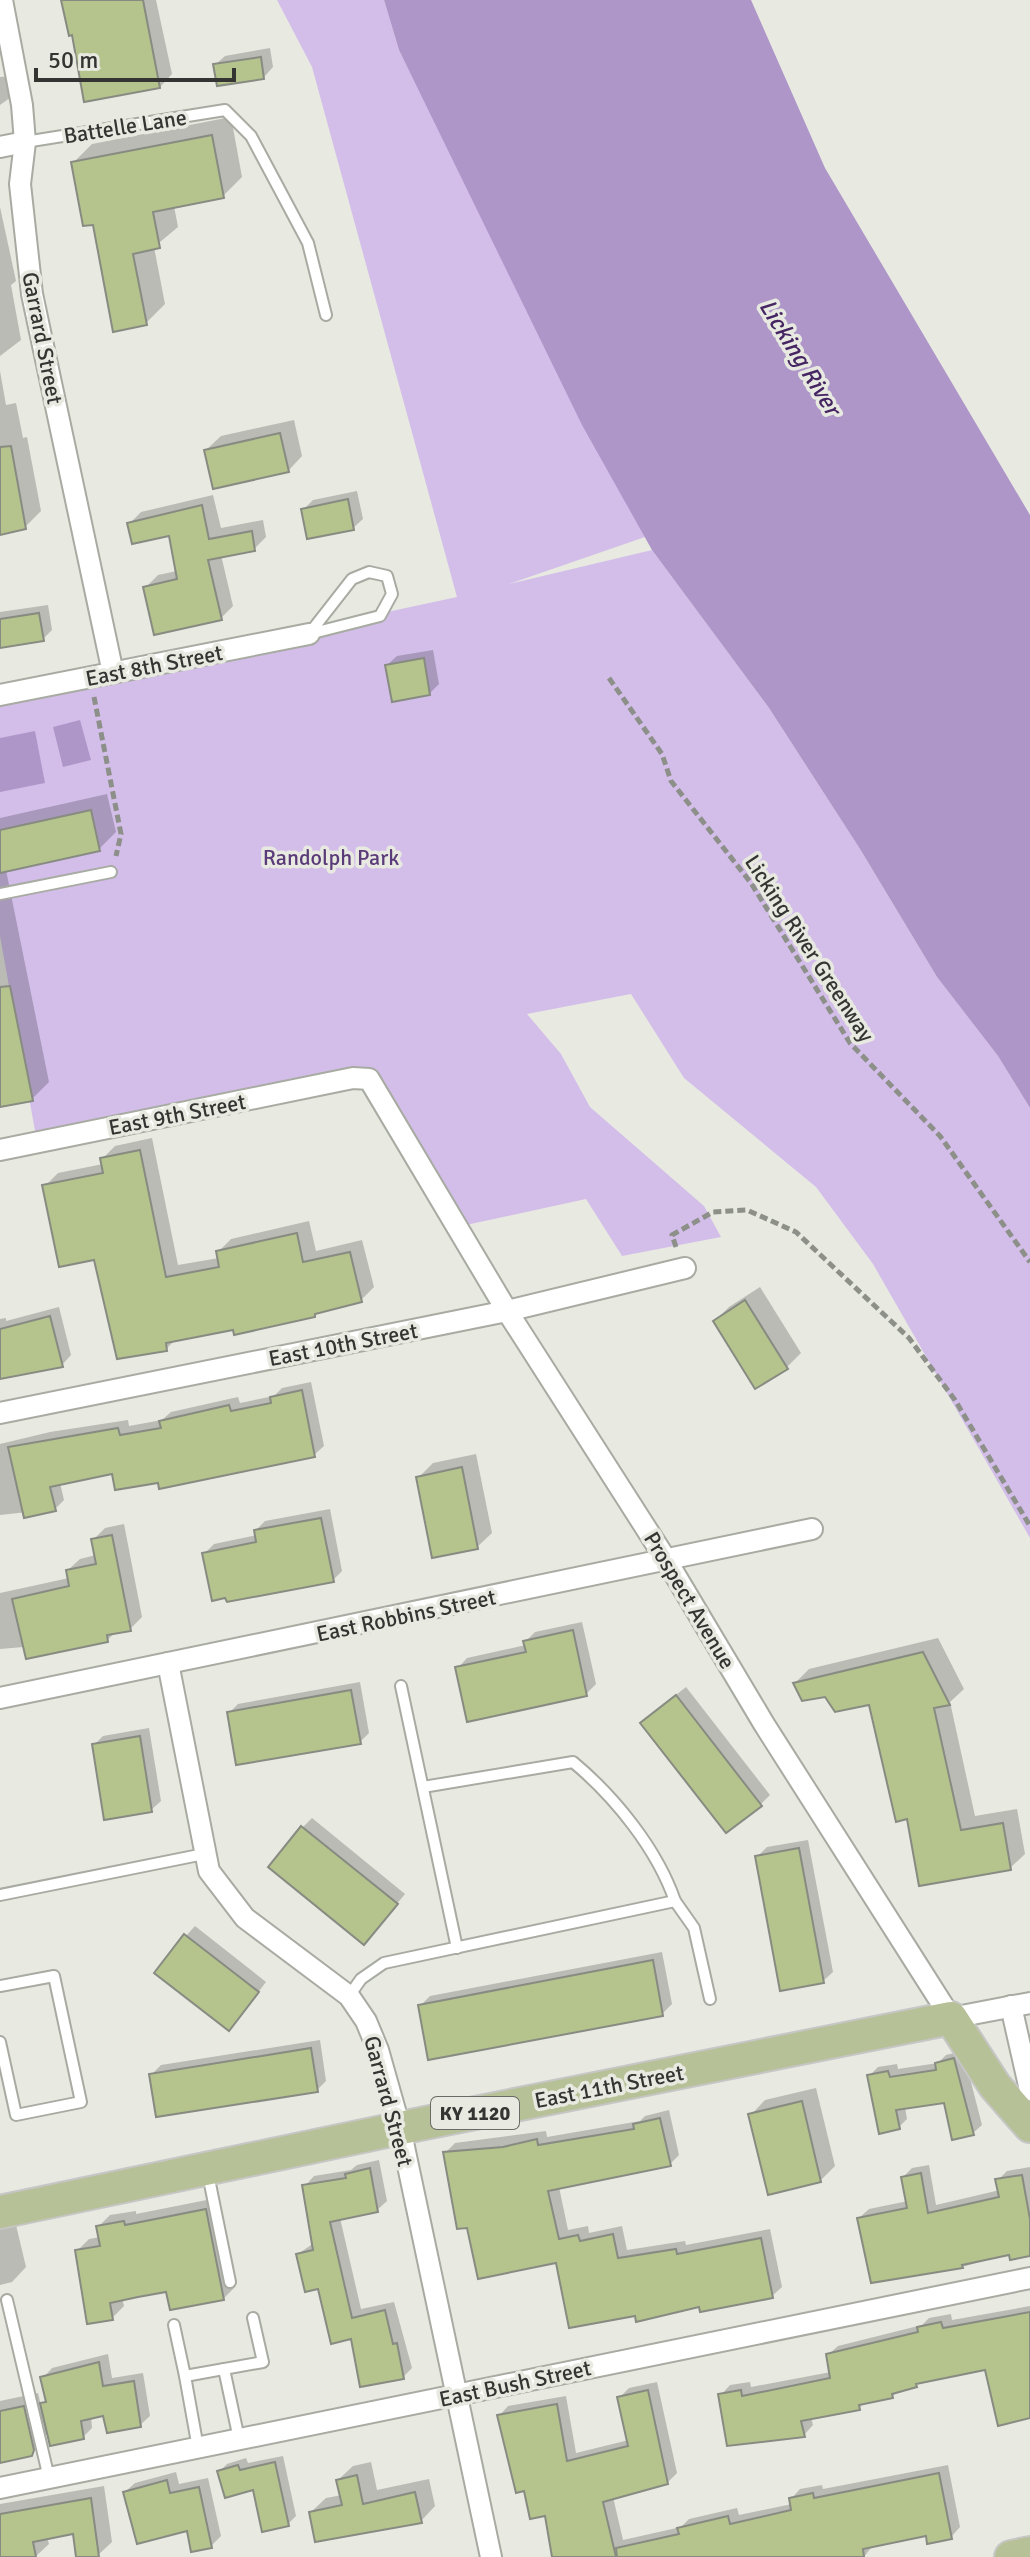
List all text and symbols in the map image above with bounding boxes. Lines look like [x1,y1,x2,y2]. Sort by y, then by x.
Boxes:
scale bar [36,32,234,82]
text: 50 m [48,45,98,75]
street label: Battelle Lane [62,103,189,150]
street label: Garrard Street [16,270,69,407]
water label: Licking River [752,293,849,423]
street label: East 8th Street [83,639,225,692]
park label: Randolph Park [263,844,399,871]
street label: Licking River Greenway [739,850,881,1048]
street label: East 9th Street [106,1088,248,1141]
street label: East 10th Street [266,1317,420,1372]
street label: Prospect Avenue [638,1527,741,1674]
street label: East Robbins Street [314,1583,499,1648]
street label: Garrard Street [358,2033,419,2170]
street label: East 11th Street [532,2059,686,2114]
road number: KY 1120 [431,2097,519,2129]
street label: East Bush Street [437,2354,594,2413]

